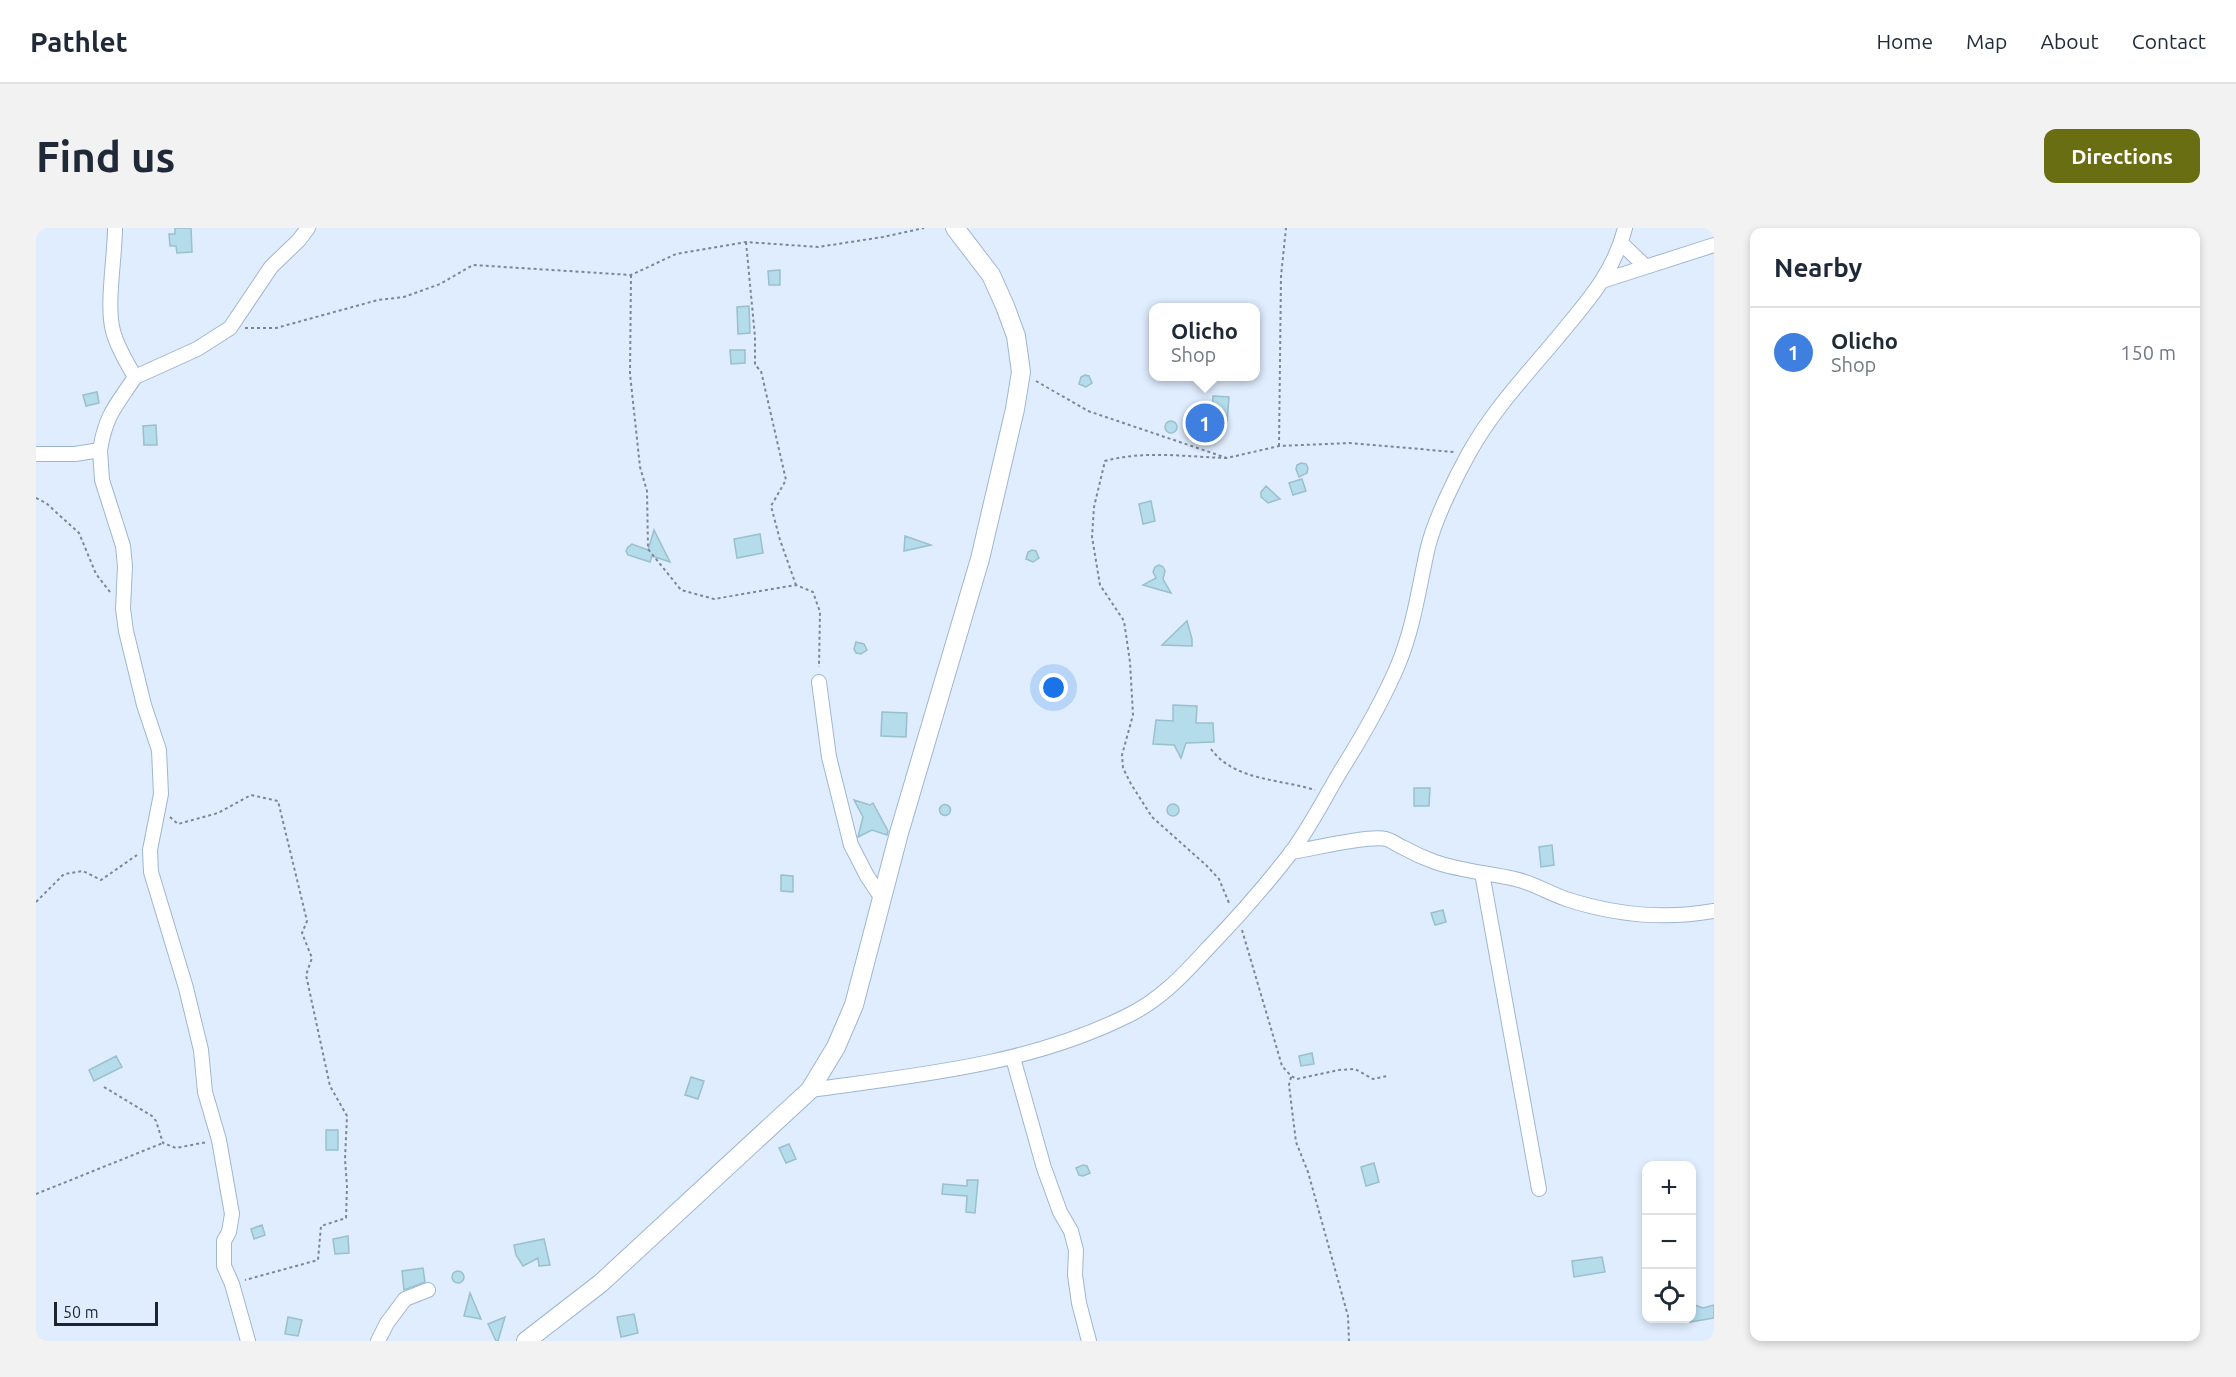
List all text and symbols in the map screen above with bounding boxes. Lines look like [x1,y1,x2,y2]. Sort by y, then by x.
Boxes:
text: Pathlet [30,26,128,57]
text: Home [1876,29,1933,53]
text: Map [1966,29,2007,53]
text: About [2040,29,2099,53]
text: Contact [2132,29,2206,53]
button: Directions [2044,129,2200,183]
text: Find us [36,133,175,180]
text: Nearby [1774,253,1862,282]
popup [1149,303,1260,381]
text: Olicho [1171,318,1238,343]
text: Olicho [1831,328,1898,353]
text: 1 [1788,341,1799,364]
text: 150 m [2120,341,2176,364]
text: Shop [1171,343,1216,366]
text: Shop [1831,353,1876,376]
pin: 1 [1186,400,1224,446]
your location [1039,673,1068,702]
map controls [1642,1161,1696,1323]
button: + [1642,1161,1696,1215]
button: − [1642,1215,1696,1269]
button: locate [1642,1269,1696,1323]
scale bar [54,1299,158,1326]
text: 50 m [63,1303,99,1321]

